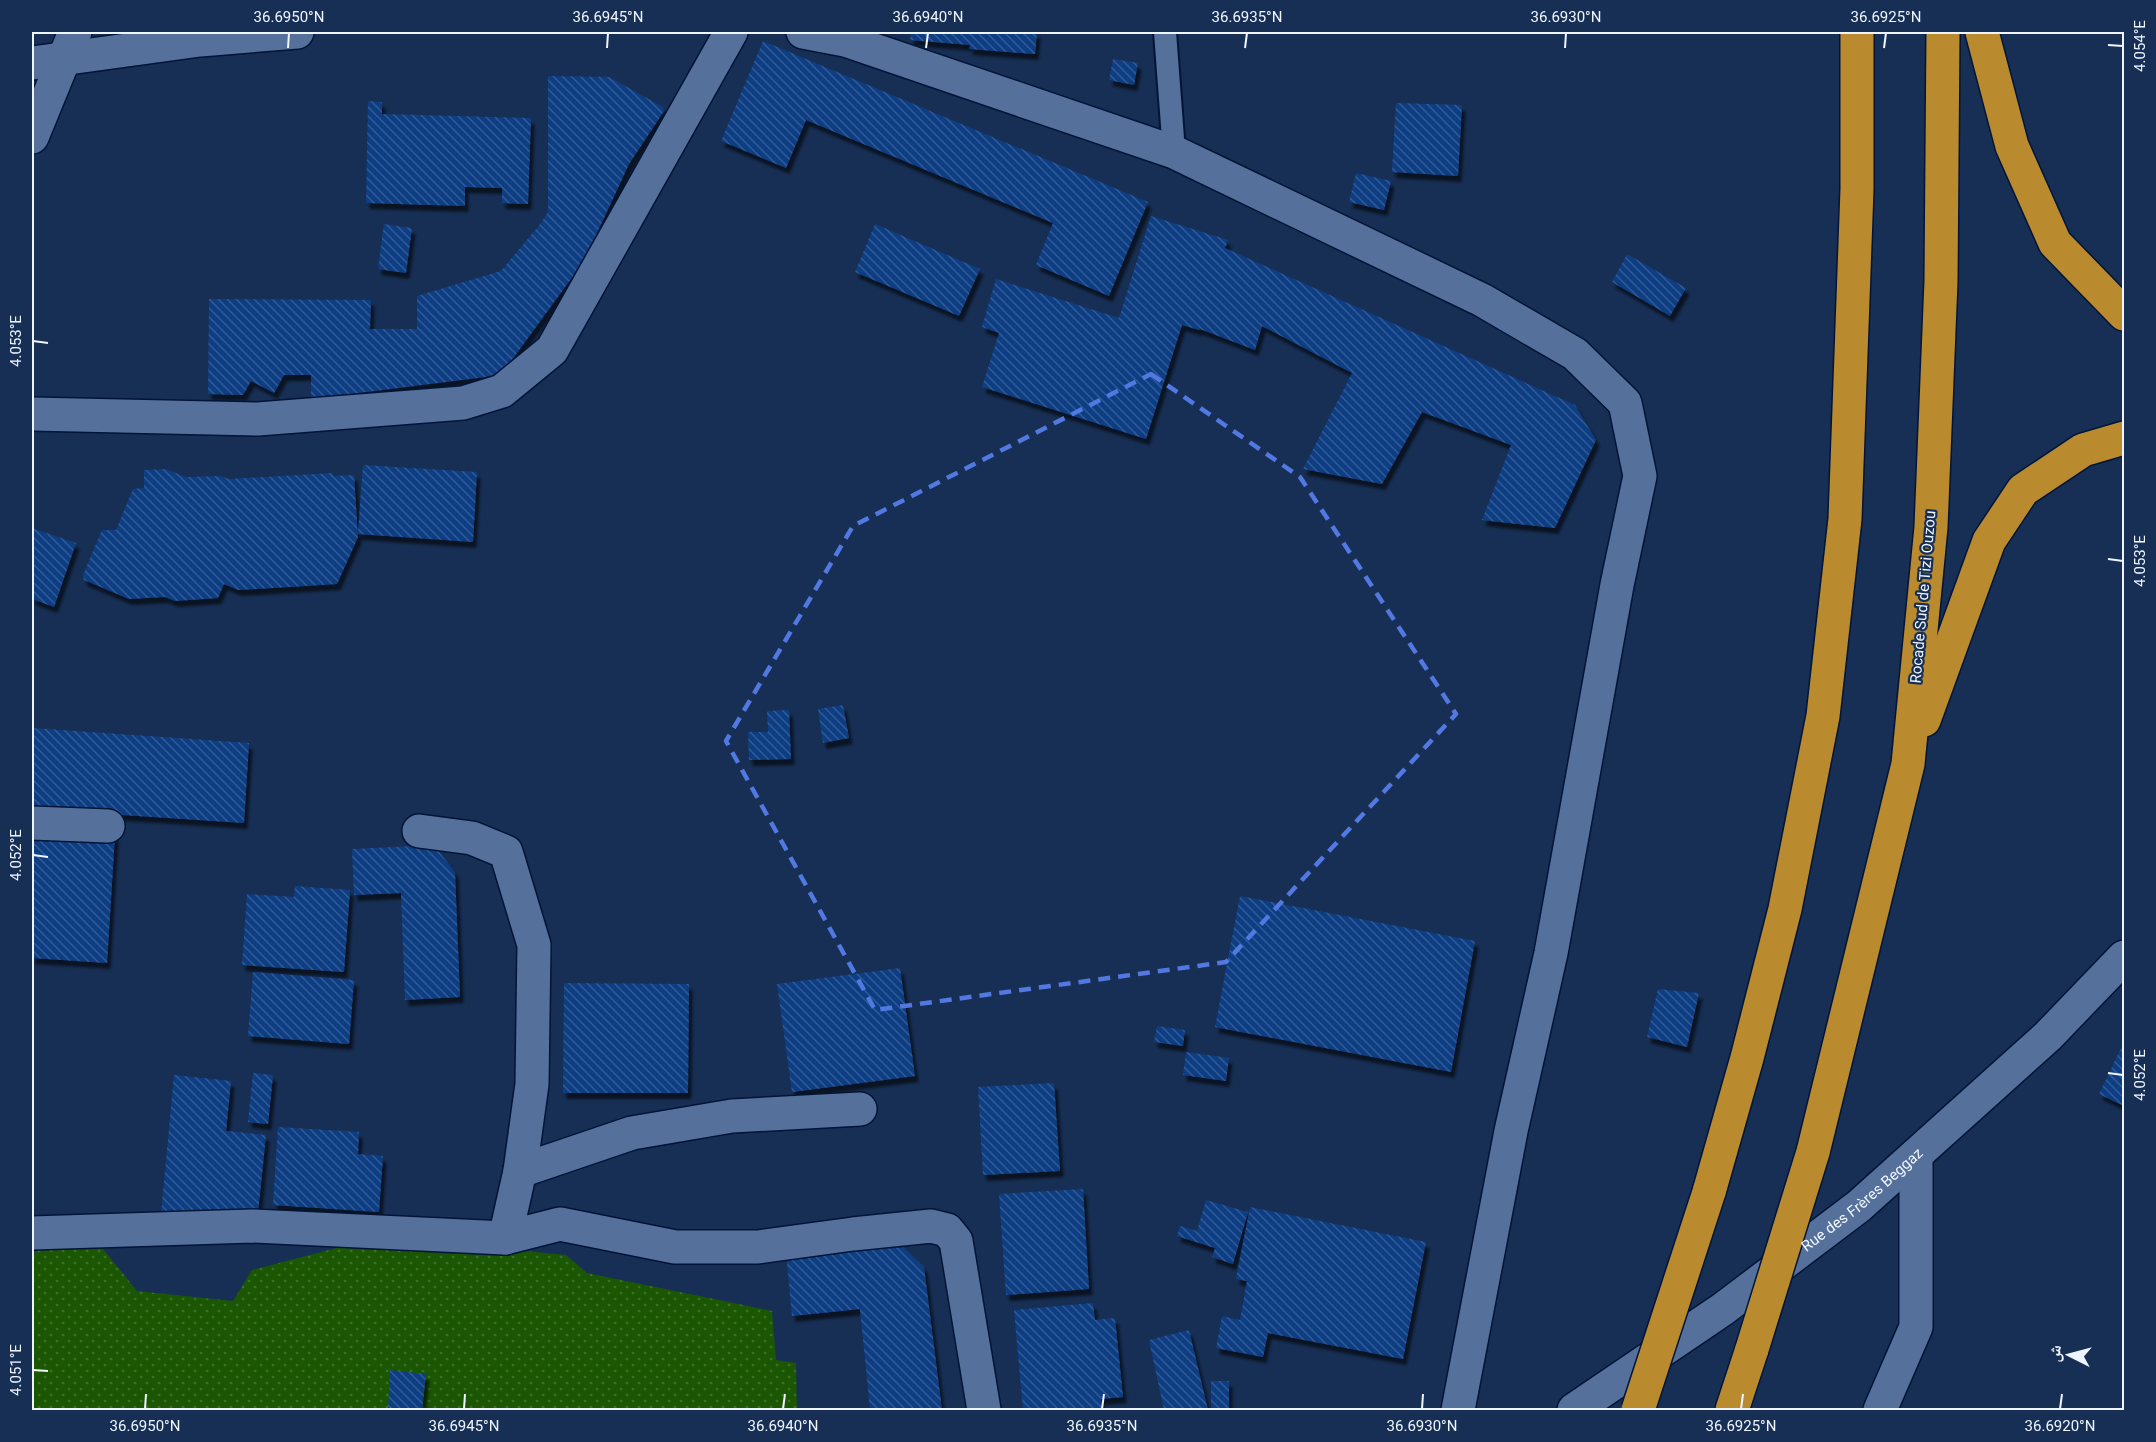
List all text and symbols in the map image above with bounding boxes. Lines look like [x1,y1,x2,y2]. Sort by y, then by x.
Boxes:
text: 36.6950°N [254,8,324,26]
text: 36.6945°N [573,8,643,26]
text: 36.6940°N [893,8,963,26]
text: 36.6935°N [1212,8,1282,26]
text: 36.6930°N [1531,8,1601,26]
text: 36.6925°N [1851,8,1921,26]
text: 4.054°E [2131,20,2149,72]
text: 4.053°E [7,315,25,367]
street label: Rocade Sud de Tizi Ouzou [1906,510,1940,684]
text: 4.053°E [2131,535,2149,587]
text: 4.052°E [7,829,25,881]
text: 4.052°E [2131,1049,2149,1101]
street label: Rue des Frères Beggaz [1798,1144,1926,1255]
north arrow [2039,1325,2099,1385]
text: 4.051°E [7,1344,25,1396]
text: ش [2044,1344,2065,1363]
text: 36.6950°N [110,1417,180,1435]
text: 36.6945°N [429,1417,499,1435]
text: 36.6940°N [748,1417,818,1435]
text: 36.6935°N [1067,1417,1137,1435]
text: 36.6930°N [1387,1417,1457,1435]
text: 36.6925°N [1706,1417,1776,1435]
text: 36.6920°N [2025,1417,2095,1435]

